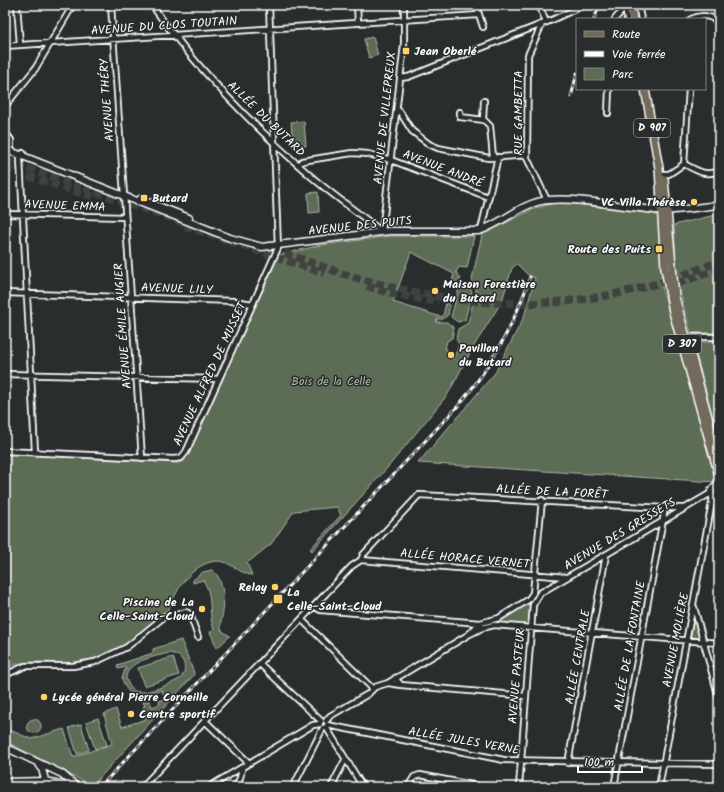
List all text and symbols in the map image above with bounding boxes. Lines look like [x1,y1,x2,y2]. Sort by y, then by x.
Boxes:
street label: AVENUE DU CLOS TOUTAIN [90,11,238,41]
legend [576,18,706,90]
text: Route [612,25,641,44]
place label: Jean Oberlé [414,42,477,61]
text: Voie ferrée [612,45,666,64]
marker: Jean Oberlé [401,46,411,56]
street label: AVENUE DE VILLEPREUX [369,50,401,185]
street label: AVENUE THÉRY [95,57,119,142]
text: Parc [612,65,633,84]
street label: RUE GAMBETTA [509,71,528,155]
street label: ALLÉE DU BUTARD [223,77,310,162]
road number: D 907 [634,119,670,137]
street label: AVENUE ANDRÉ [400,145,487,193]
place label: Butard [152,189,188,208]
marker: Butard [139,193,149,203]
place label: VC Villa Thérèse [601,193,686,212]
street label: AVENUE EMMA [24,195,106,217]
marker: VC Villa Thérèse [689,197,699,207]
street label: AVENUE DES PUITS [307,211,413,241]
place label: Route des Puits [567,240,651,259]
marker: Route des Puits [654,244,664,254]
street label: AVENUE ÉMILE AUGIER [109,262,137,390]
place label: Maison Forestière du Butard [443,275,536,308]
street label: AVENUE LILY [141,278,214,300]
marker: Maison Forestière du Butard [430,286,440,296]
street label: AVENUE ALFRED DE MUSSET [168,297,252,449]
road number: D 307 [663,335,701,353]
place label: Pavillon du Butard [459,339,512,372]
marker: Pavillon du Butard [446,350,456,360]
park label: Bois de la Celle [291,372,371,391]
street label: ALLÉE DE LA FORÊT [496,480,610,504]
street label: AVENUE DES GRESSETS [560,493,680,575]
street label: ALLÉE HORACE VERNET [399,544,532,574]
place label: Relay [238,578,268,597]
street label: ALLÉE DE LA FONTAINE [609,578,651,713]
marker: Relay [270,582,280,592]
place label: La Celle-Saint-Cloud [287,583,382,616]
street label: AVENUE MOLIÈRE [658,590,695,689]
place label: Piscine de La Celle-Saint-Cloud [99,593,195,626]
marker: La Celle-Saint-Cloud [272,593,284,605]
marker: Piscine de La Celle-Saint-Cloud [197,604,207,614]
street label: ALLÉE CENTRALE [560,607,596,706]
street label: AVENUE PASTEUR [503,628,531,724]
place label: Lycée général Pierre Corneille [52,688,208,707]
marker: Lycée général Pierre Corneille [39,692,49,702]
place label: Centre sportif [139,705,217,724]
marker: Centre sportif [126,709,136,719]
street label: ALLÉE JULES VERNE [407,722,522,760]
scale bar [578,748,642,774]
text: 100 m [584,753,615,772]

